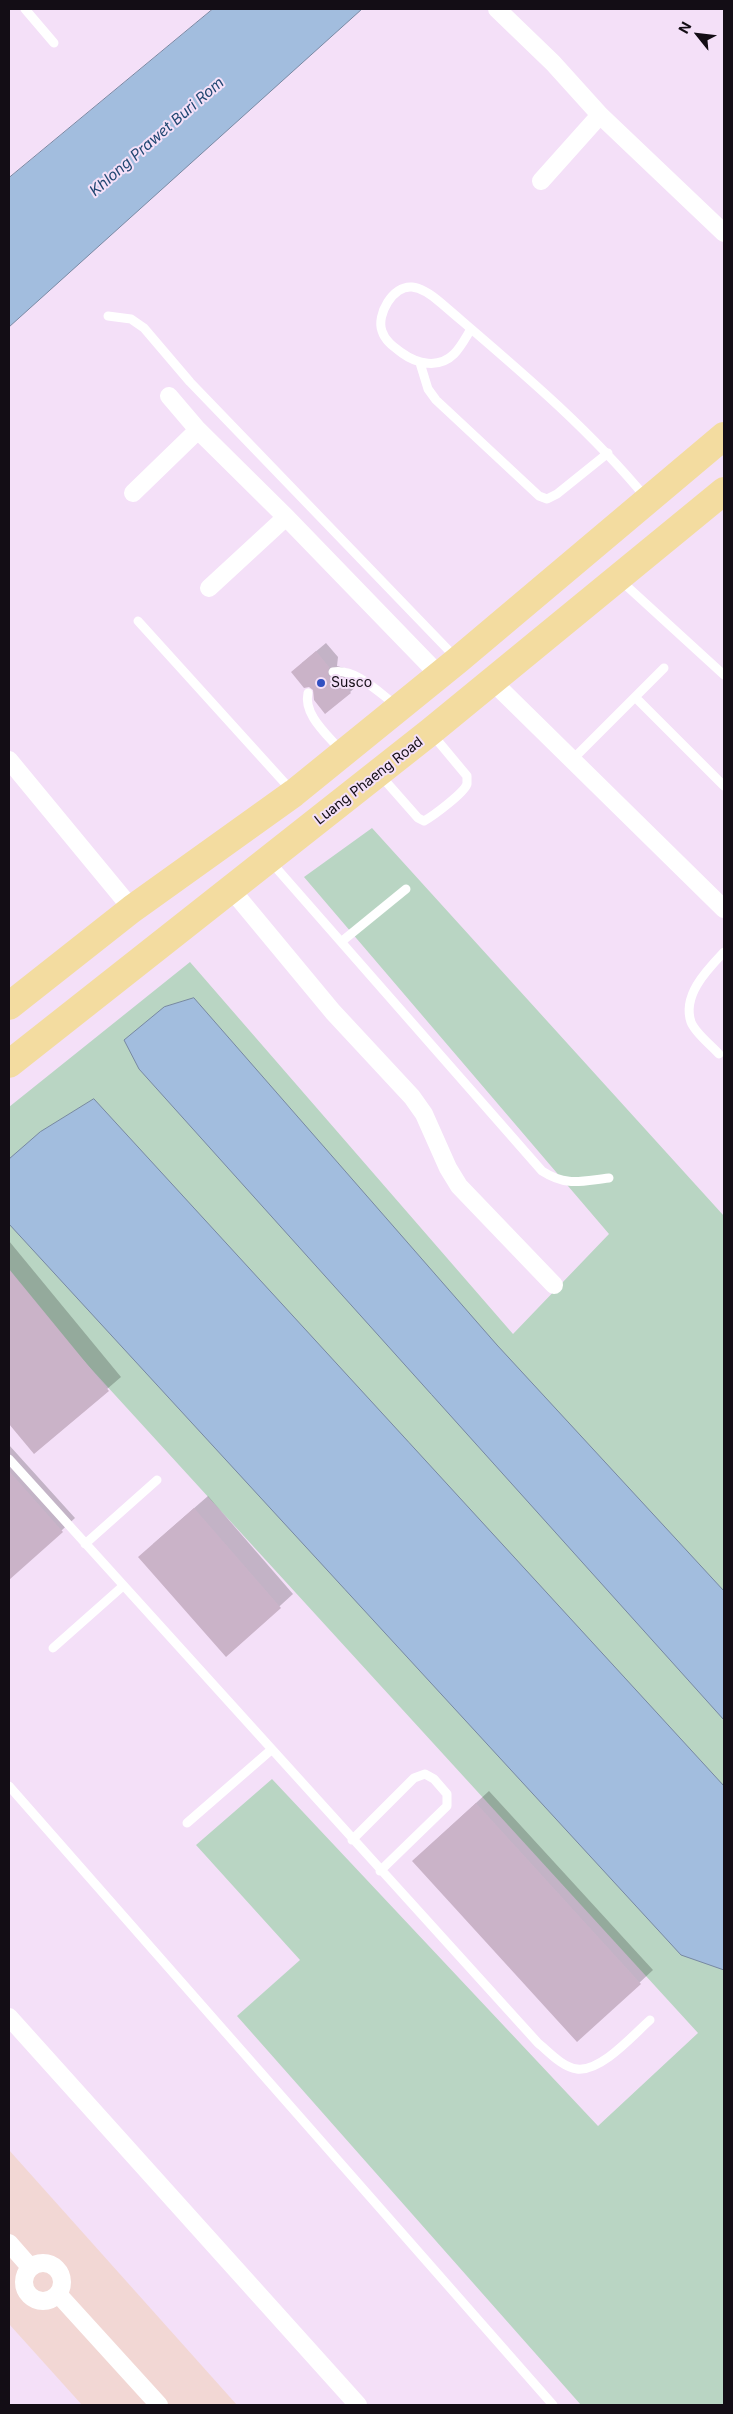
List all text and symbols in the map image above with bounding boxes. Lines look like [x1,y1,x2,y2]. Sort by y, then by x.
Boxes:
north arrow [673,10,723,60]
text: N [674,19,694,36]
water label: Khlong Prawet Buri Rom [86,74,228,200]
place label: Susco [331,675,372,691]
marker: Susco [315,677,327,689]
street label: Luang Phaeng Road [312,734,426,828]

